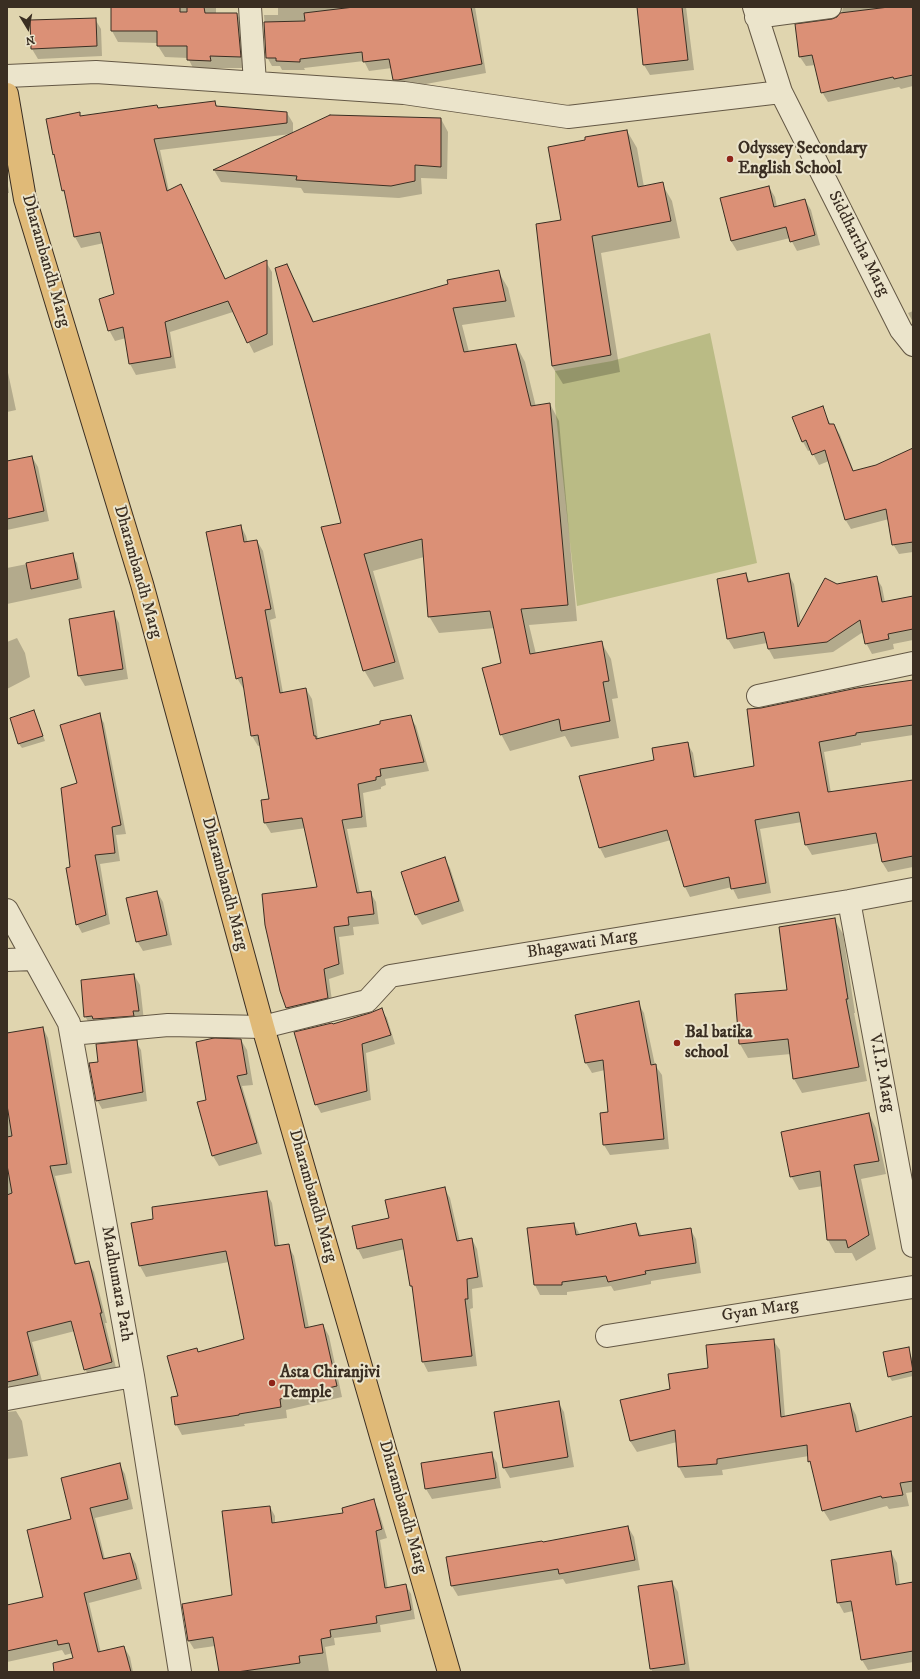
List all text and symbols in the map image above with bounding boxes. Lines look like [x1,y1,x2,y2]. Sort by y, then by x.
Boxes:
north arrow [8,8,48,48]
text: N [24,32,36,47]
place label: Odyssey Secondary English School [738,139,867,179]
marker: Odyssey Secondary English School [725,154,735,164]
street label: Siddhartha Marg [823,188,893,300]
street label: Dharambandh Marg [16,192,74,330]
street label: Dharambandh Marg [108,503,166,641]
street label: Dharambandh Marg [196,815,252,953]
street label: Bhagawati Marg [526,926,638,964]
place label: Bal batika school [685,1023,752,1063]
street label: V.I.P. Marg [863,1032,899,1114]
marker: Bal batika school [672,1038,682,1048]
street label: Dharambandh Marg [283,1127,341,1265]
street label: Madhumara Path [96,1225,136,1343]
street label: Gyan Marg [720,1295,800,1327]
place label: Asta Chiranjivi Temple [280,1363,380,1403]
marker: Asta Chiranjivi Temple [267,1378,277,1388]
street label: Dharambandh Marg [373,1438,431,1576]

